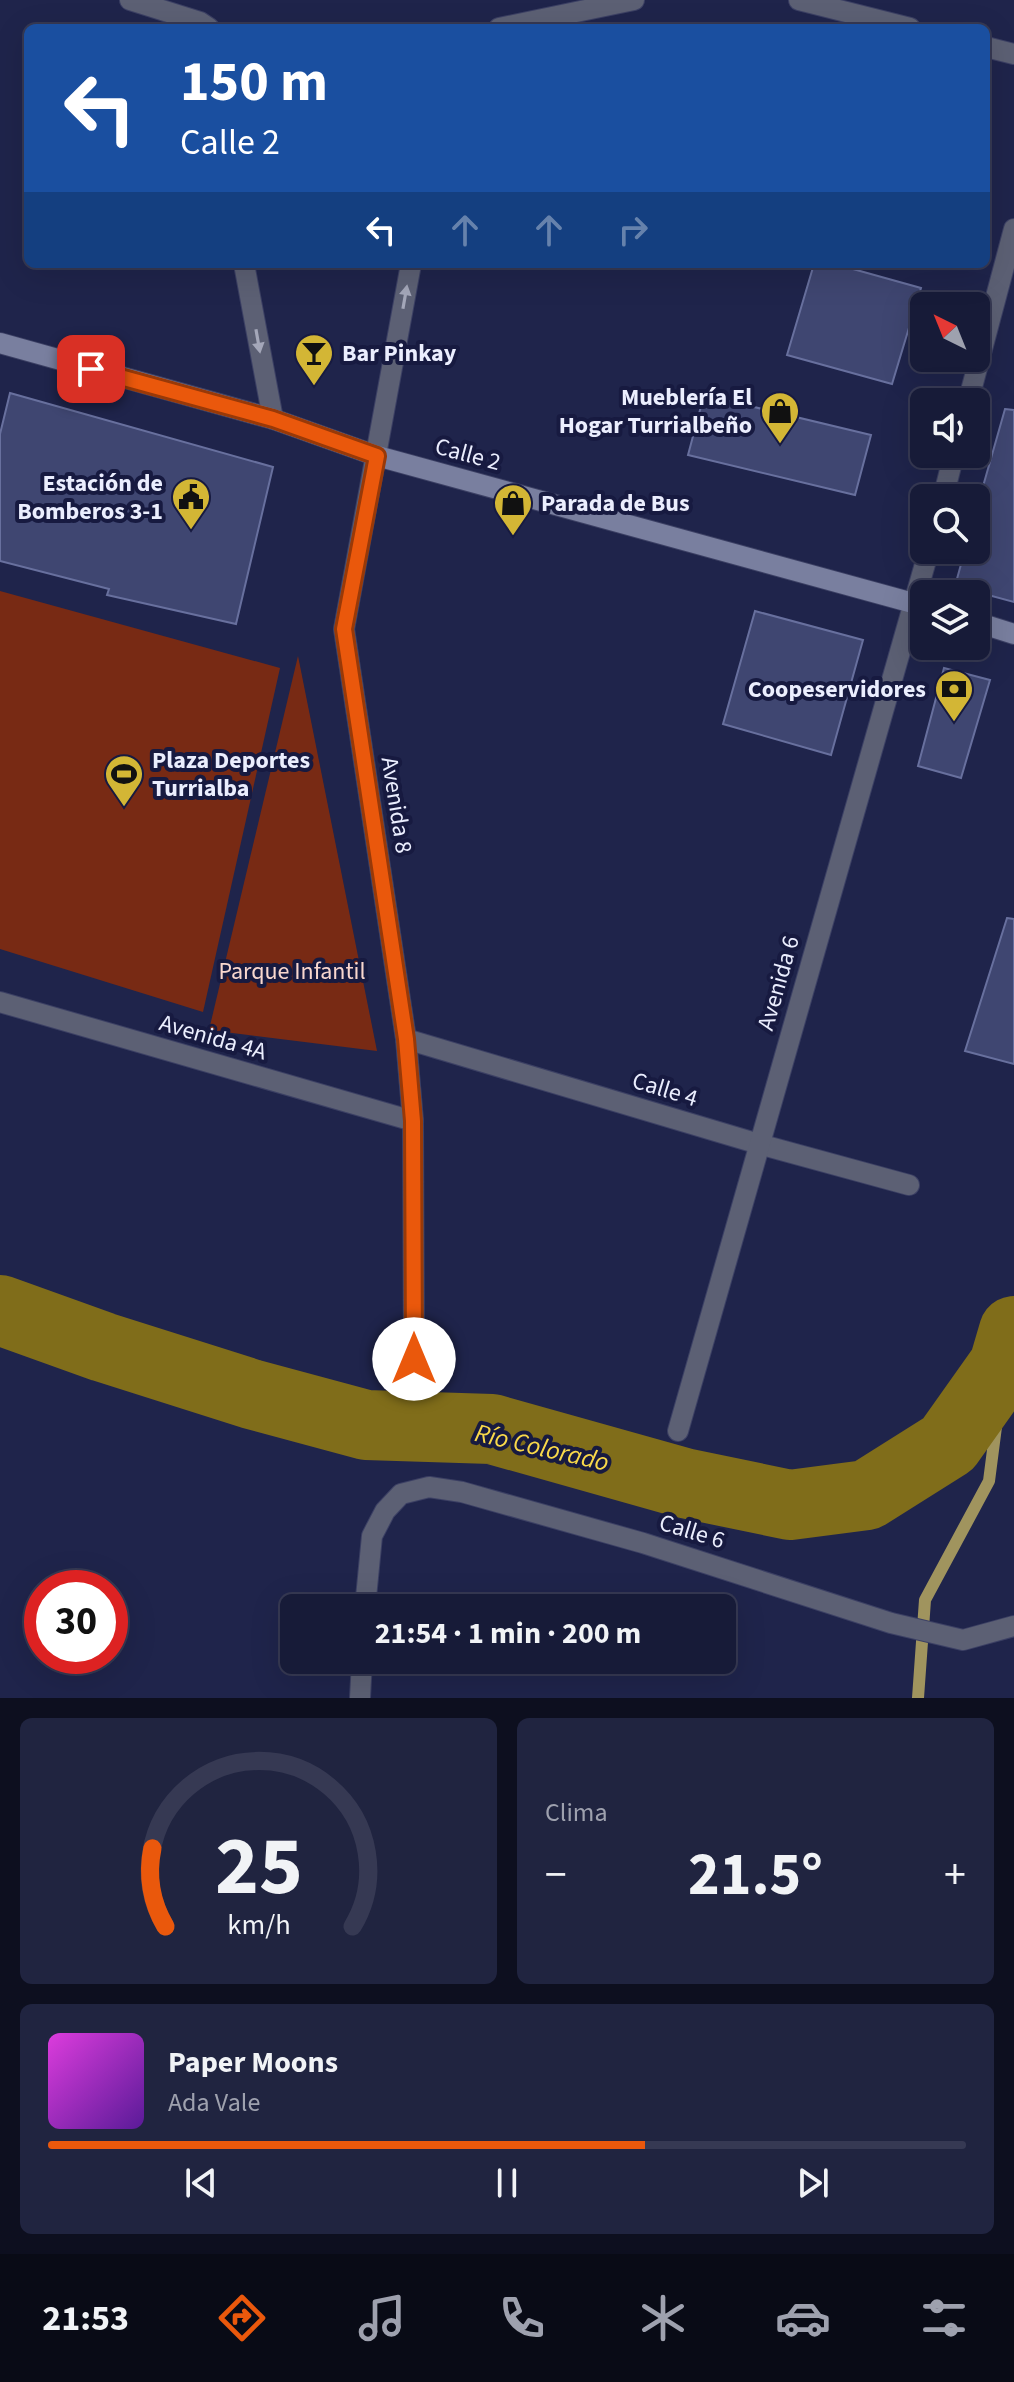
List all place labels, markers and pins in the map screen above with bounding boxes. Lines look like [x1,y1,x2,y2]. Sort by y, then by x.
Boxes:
bar icon: Bar Pinkay [293,332,335,387]
pin [57,335,125,403]
place label: Bar Pinkay [342,336,457,371]
place label: Mueblería El Hogar Turrialbeño [559,380,752,443]
shop icon: Mueblería El Hogar Turrialbeño [759,390,801,445]
place label: Estación de Bomberos 3-1 [17,466,163,529]
public building icon: Estación de Bomberos 3-1 [170,476,212,531]
shop icon: Parada de Bus [492,482,534,537]
place label: Parada de Bus [541,486,690,521]
bank icon: Coopeservidores [933,668,975,723]
place label: Coopeservidores [748,672,926,707]
place label: Plaza Deportes Turrialba [152,743,310,806]
sports icon: Plaza Deportes Turrialba [103,753,145,808]

